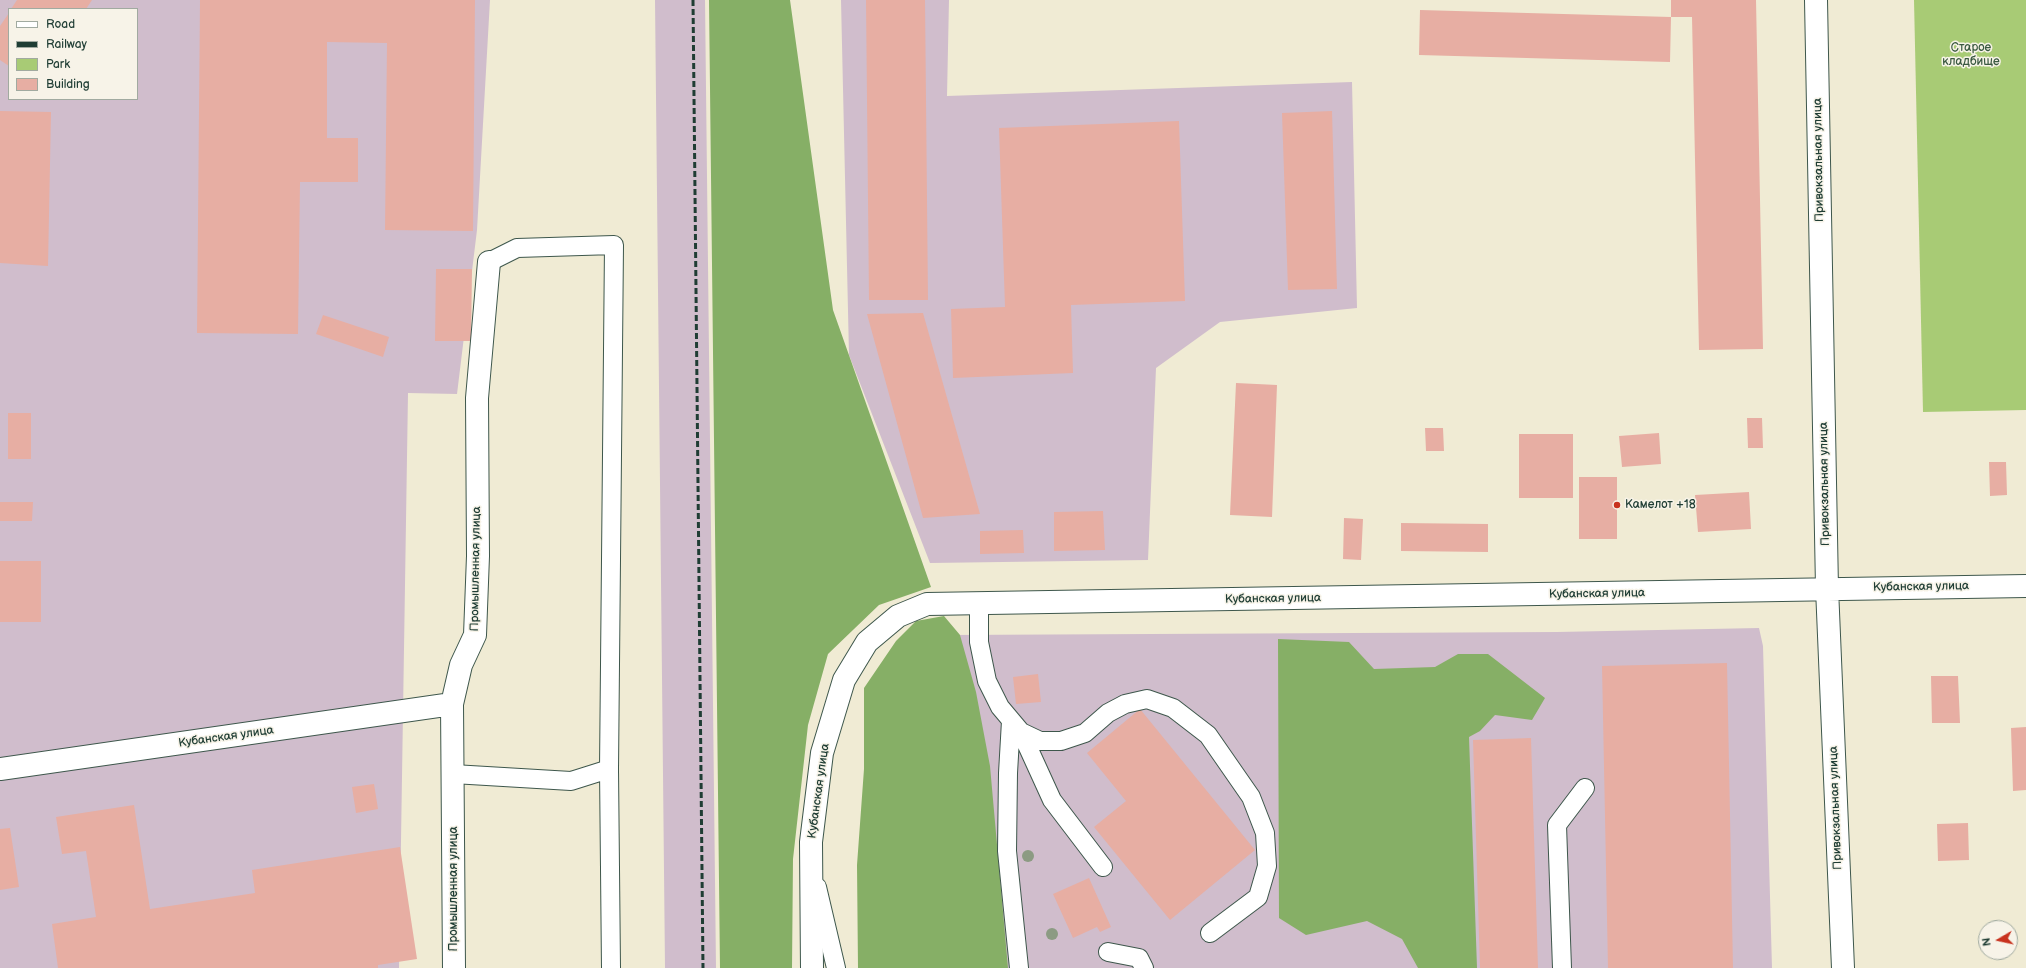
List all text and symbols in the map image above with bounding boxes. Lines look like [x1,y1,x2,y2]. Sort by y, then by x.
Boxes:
legend [8,8,138,100]
text: Road [46,17,75,32]
text: Railway [46,37,87,52]
park label: Старое кладбище [1942,41,2000,69]
text: Park [46,57,70,72]
text: Building [46,77,90,92]
street label: Привокзальная улица [1811,98,1827,222]
street label: Привокзальная улица [1817,422,1833,546]
place label: Камелот +18 [1625,498,1696,512]
marker: Камелот +18 [1612,500,1622,510]
street label: Промышленная улица [468,506,484,632]
street label: Кубанская улица [1873,579,1969,595]
street label: Кубанская улица [1549,586,1645,602]
street label: Кубанская улица [1225,591,1321,607]
street label: Кубанская улица [177,723,275,751]
street label: Кубанская улица [805,742,833,840]
street label: Привокзальная улица [1827,746,1845,870]
street label: Промышленная улица [447,826,461,952]
north arrow [1978,920,2018,960]
text: N [1980,937,1994,947]

